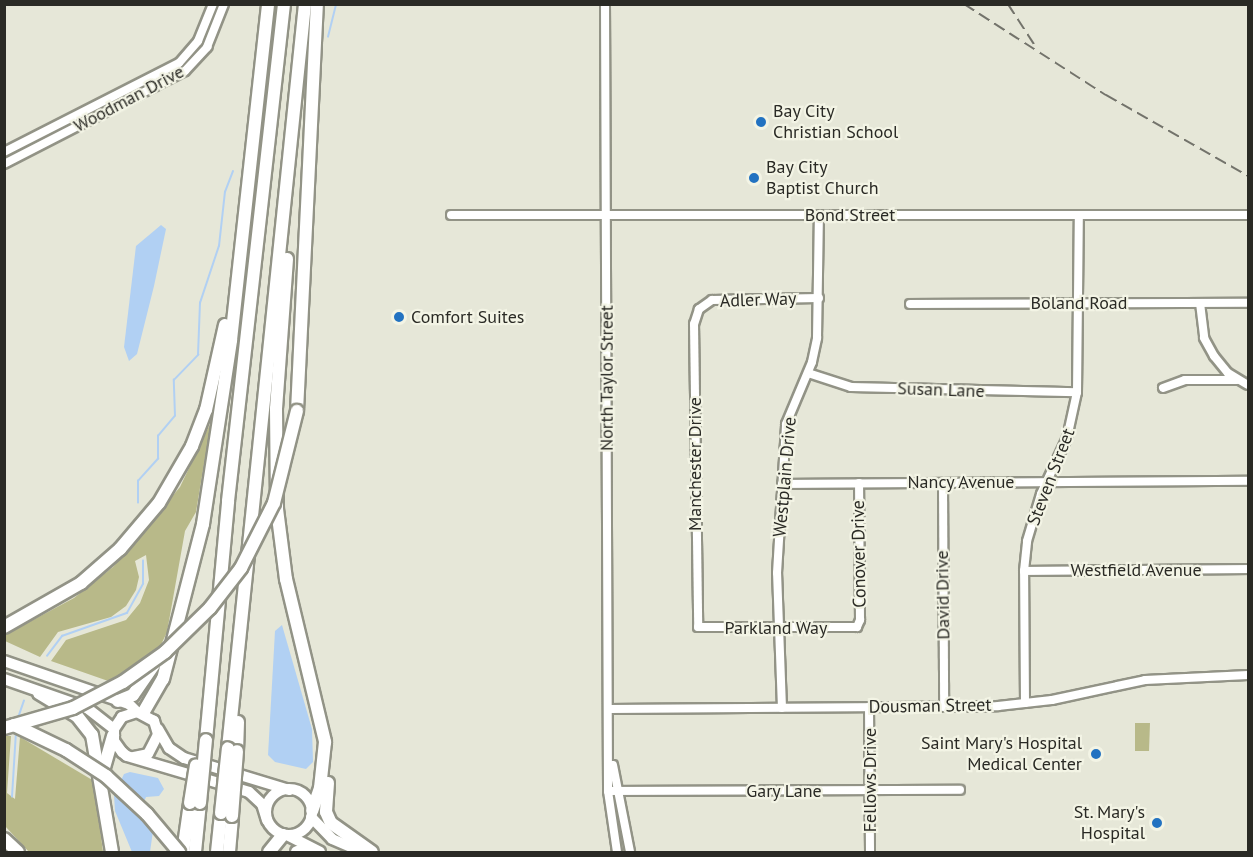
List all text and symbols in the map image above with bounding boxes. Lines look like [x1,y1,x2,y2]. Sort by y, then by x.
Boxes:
street label: Woodman Drive [70,61,188,137]
place label: Bay City Christian School [773,101,898,144]
marker: Bay City Christian School [754,115,768,129]
place label: Bay City Baptist Church [766,157,878,200]
marker: Bay City Baptist Church [747,171,761,185]
street label: Bond Street [805,204,895,226]
street label: Adler Way [719,288,797,312]
street label: Boland Road [1031,292,1127,314]
street label: North Taylor Street [596,305,618,451]
place label: Comfort Suites [411,306,524,328]
marker: Comfort Suites [392,310,406,324]
street label: Susan Lane [897,378,985,402]
street label: Manchester Drive [684,397,706,531]
street label: Westplain Drive [769,416,801,538]
street label: Steven Street [1023,425,1079,529]
street label: Nancy Avenue [907,471,1015,493]
street label: Conover Drive [847,500,871,608]
street label: David Drive [931,550,955,640]
street label: Westfield Avenue [1070,559,1202,581]
street label: Parkland Way [724,617,828,639]
street label: Dousman Street [868,694,992,718]
street label: Fellows Drive [859,728,881,832]
place label: Saint Mary's Hospital Medical Center [921,733,1082,776]
marker: Saint Mary's Hospital Medical Center [1087,745,1105,763]
street label: Gary Lane [746,780,822,802]
place label: St. Mary's Hospital [1072,802,1145,844]
marker: St. Mary's Hospital [1150,816,1164,830]

